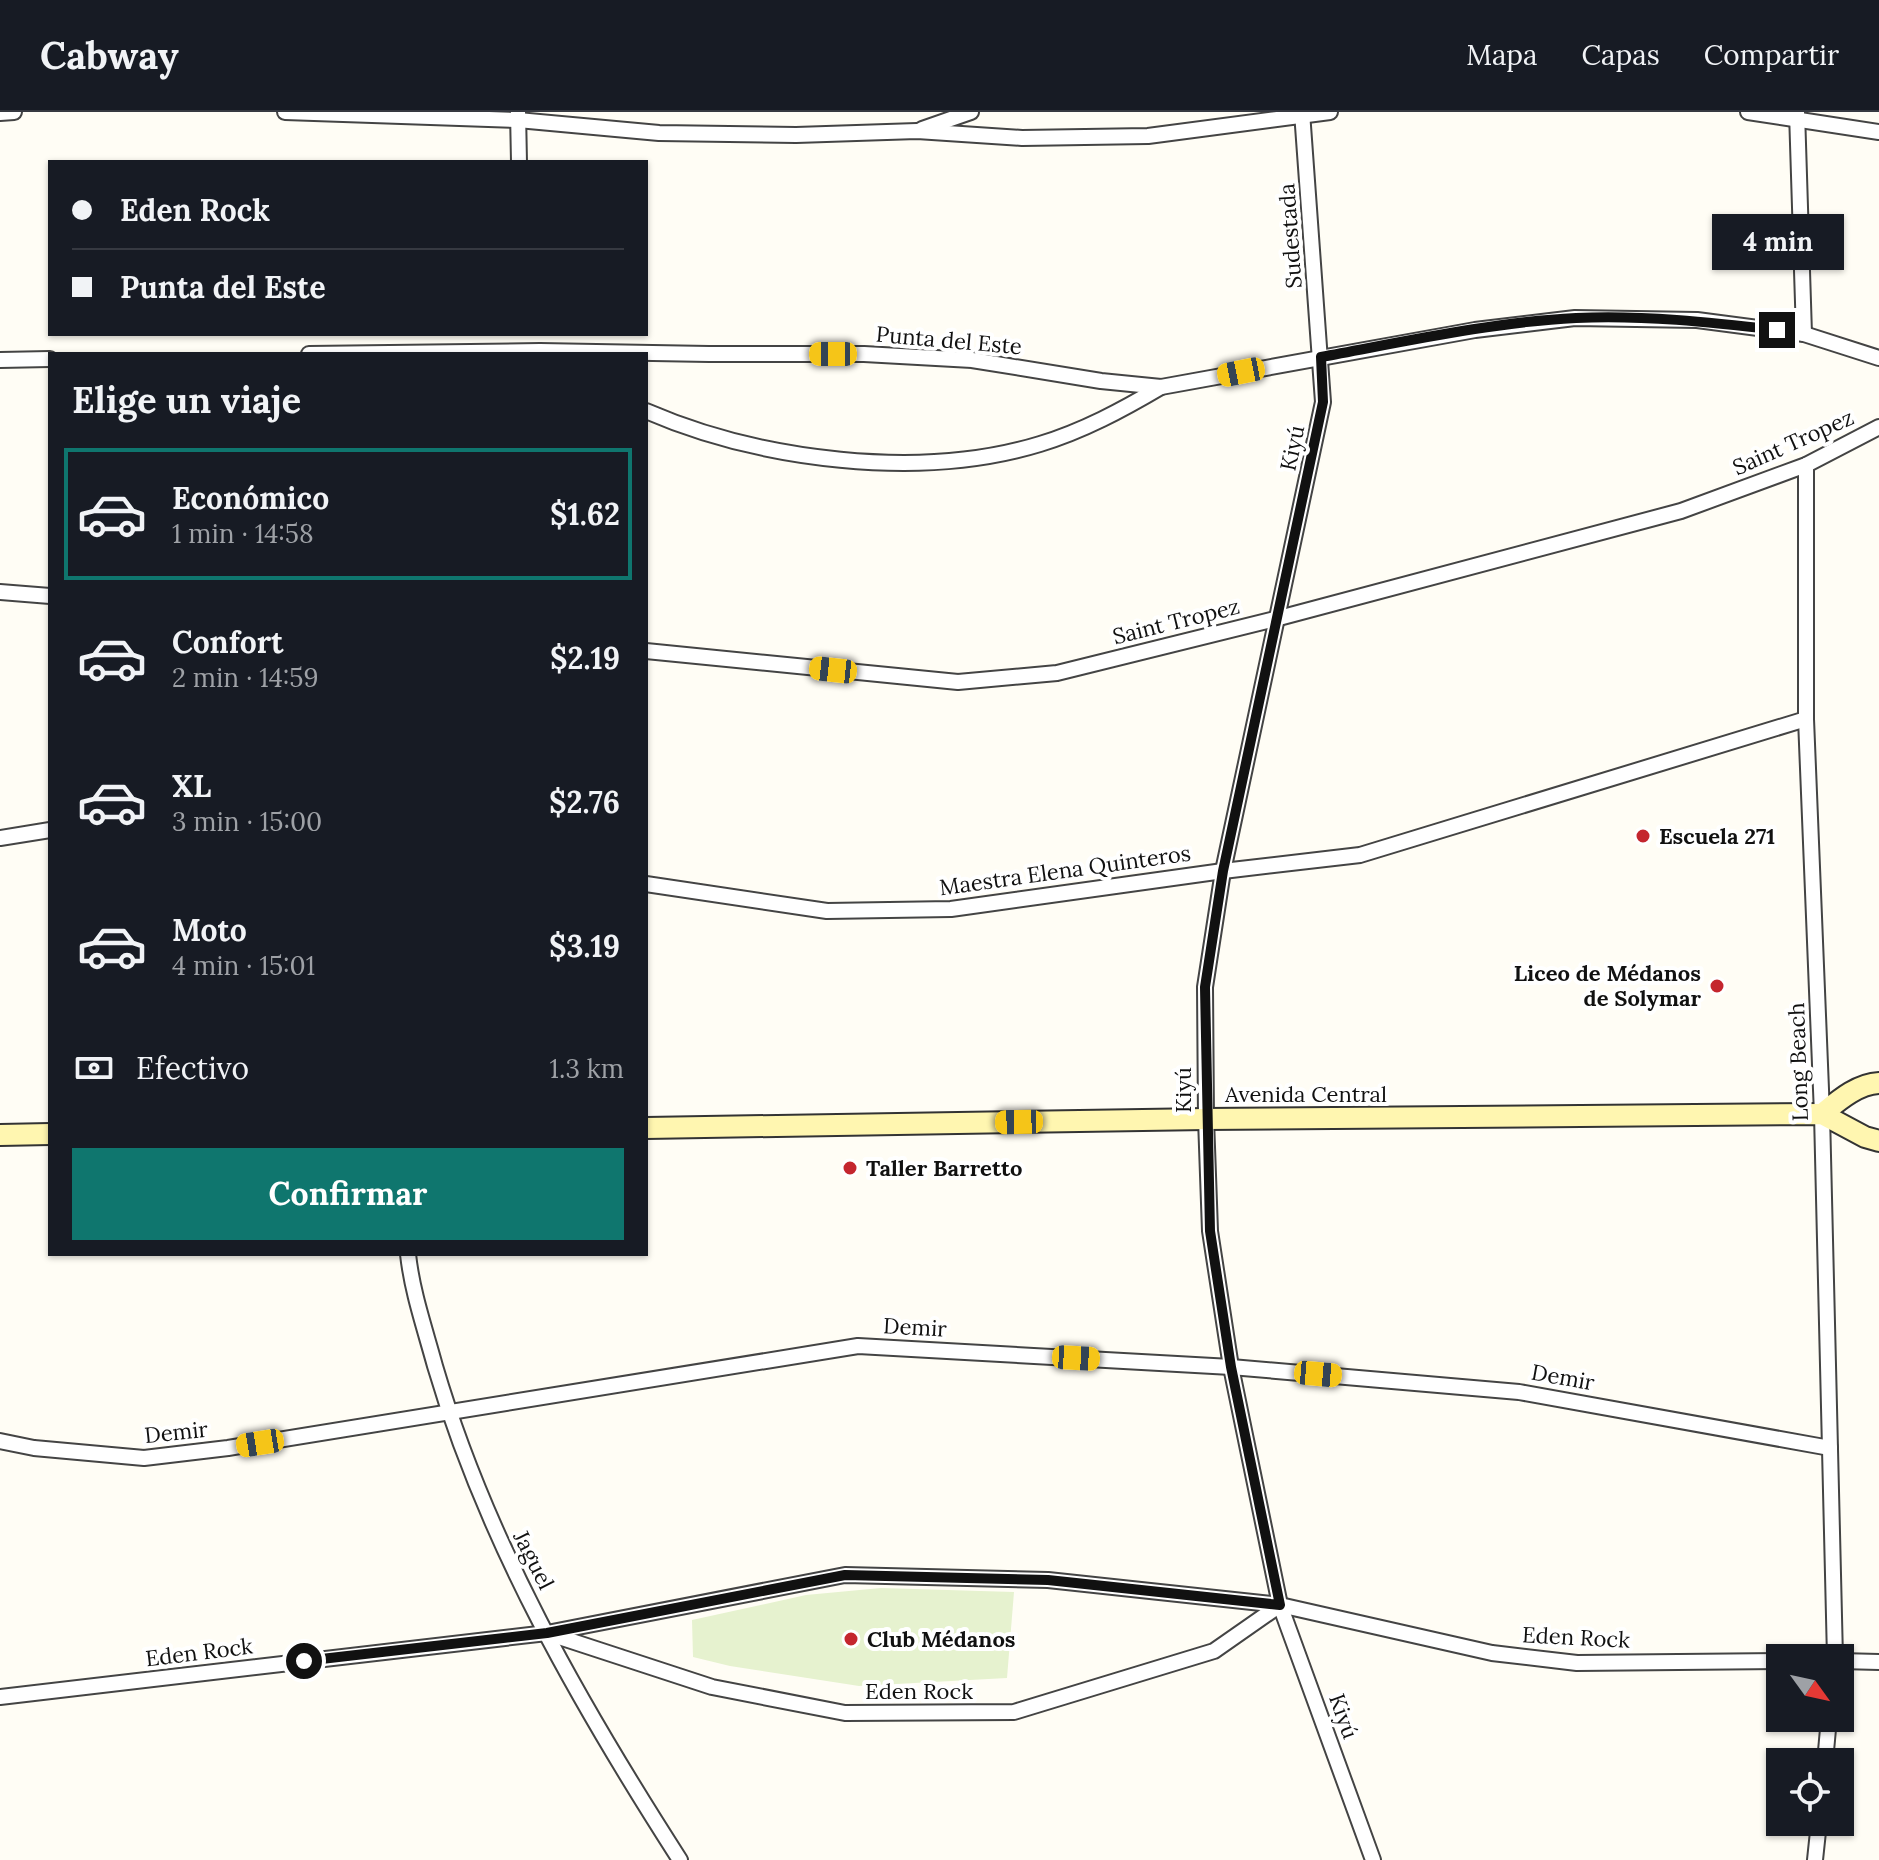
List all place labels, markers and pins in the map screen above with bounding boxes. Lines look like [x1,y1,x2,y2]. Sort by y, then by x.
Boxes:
place label: Escuela 271 [1659,822,1775,850]
marker: Escuela 271 [1634,827,1652,845]
place label: Liceo de Médanos de Solymar [1514,959,1701,1012]
marker: Liceo de Médanos de Solymar [1708,977,1726,995]
place label: Taller Barretto [866,1154,1023,1182]
marker: Taller Barretto [841,1159,859,1177]
place label: Club Médanos [867,1625,1016,1653]
marker: Club Médanos [842,1630,860,1648]

